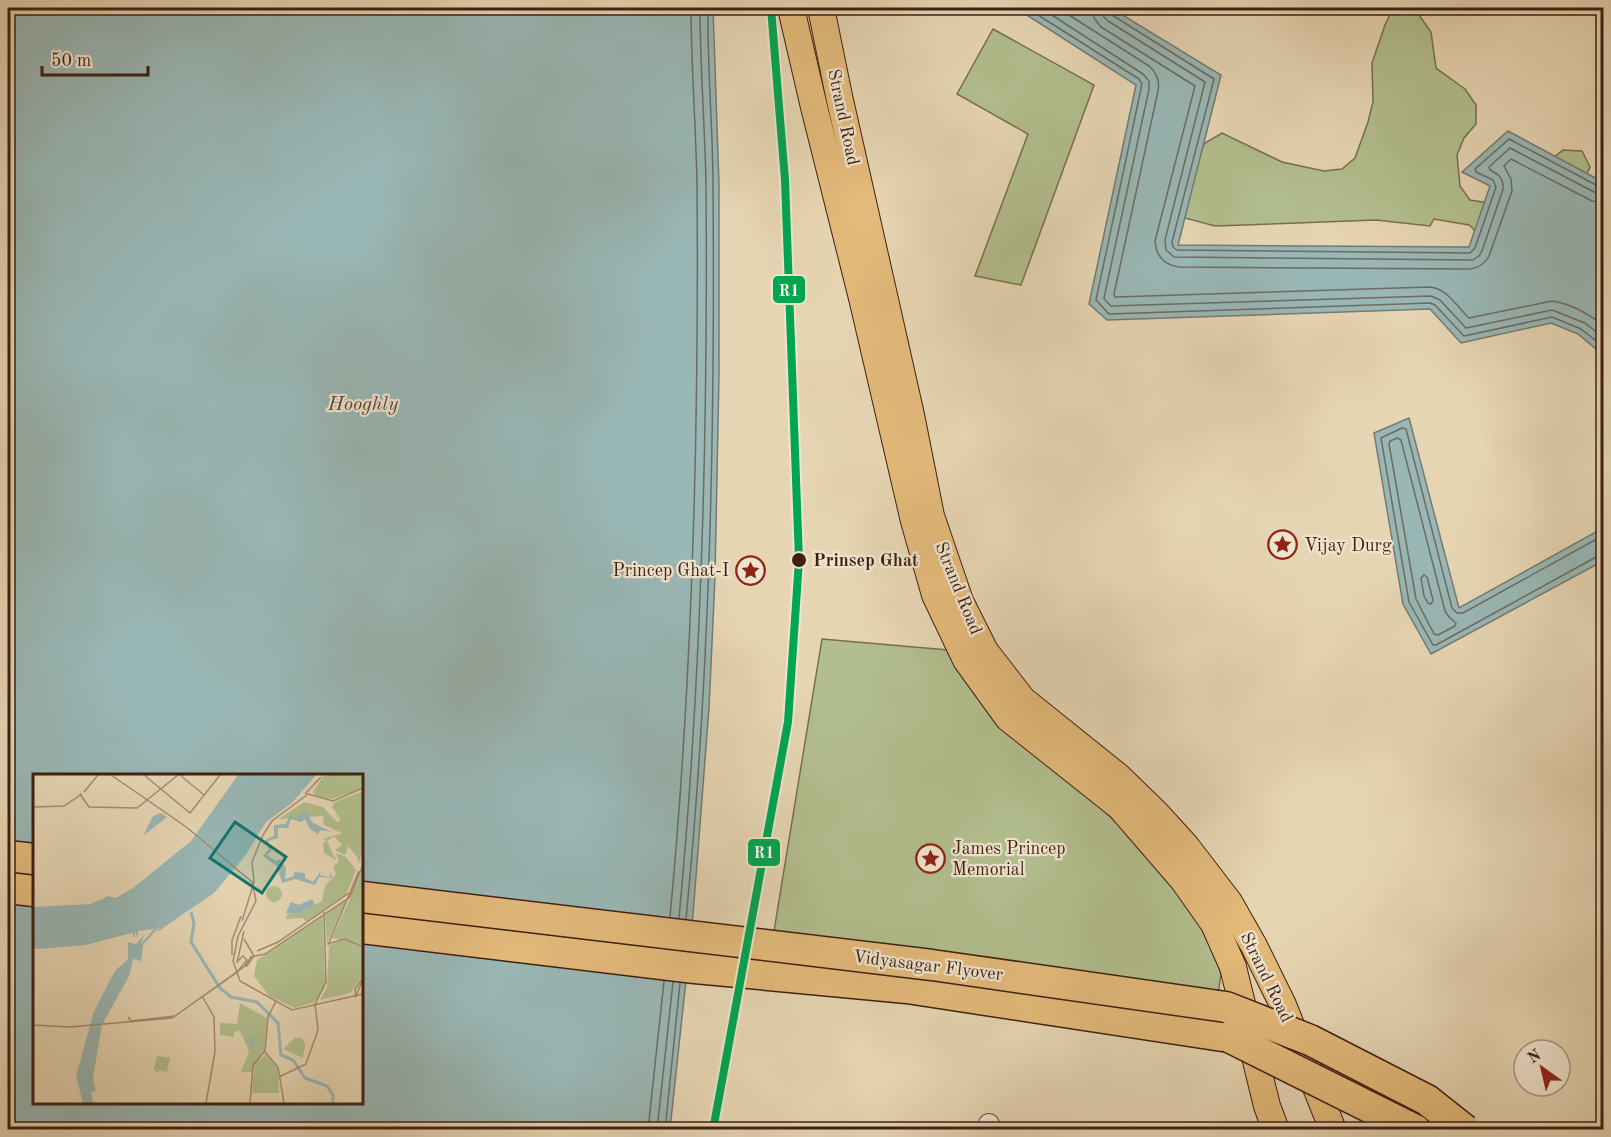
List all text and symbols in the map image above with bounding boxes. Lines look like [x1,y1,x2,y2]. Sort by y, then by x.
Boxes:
scale bar [42,39,148,77]
text: 50 m [51,52,91,70]
street label: Strand Road [824,67,862,167]
line badge: R1 [772,275,806,304]
text: R1 [779,284,799,300]
water label: Hooghly [327,395,399,415]
place icon: Vijay Durg [1267,529,1299,561]
place label: Vijay Durg [1304,537,1392,555]
street label: Strand Road [931,540,985,637]
marker: Prinsep Ghat [790,551,808,569]
place label: Prinsep Ghat [813,552,919,570]
place icon: Princep Ghat-I [734,554,766,586]
place label: Princep Ghat-I [613,562,729,580]
inset map [33,774,363,1104]
line badge: R1 [747,838,781,867]
place label: James Princep Memorial [952,840,1066,879]
place icon: James Princep Memorial [915,842,947,874]
text: R1 [754,846,774,862]
street label: Strand Road [1237,929,1296,1025]
street label: Vidyasagar Flyover [852,948,1005,984]
north arrow [1512,1038,1572,1098]
text: N [1525,1047,1545,1067]

